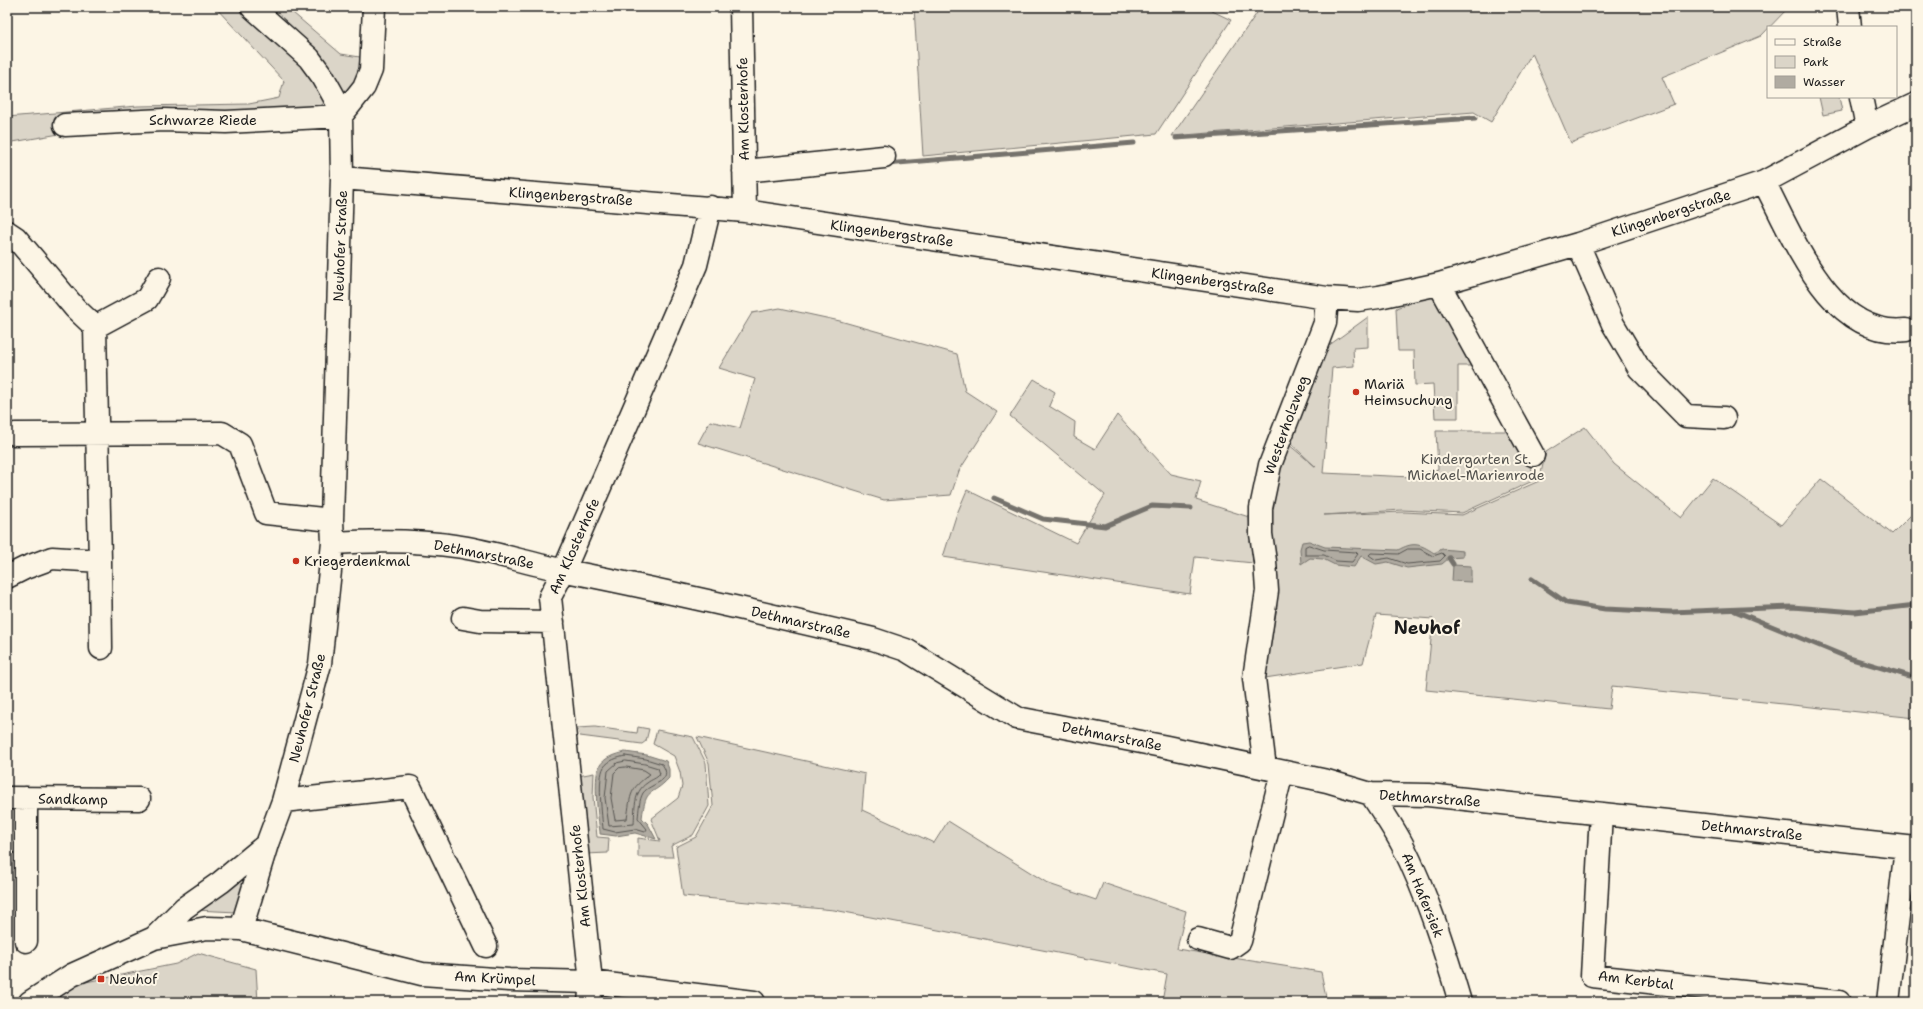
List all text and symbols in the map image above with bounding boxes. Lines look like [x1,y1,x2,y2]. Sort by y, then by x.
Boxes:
legend [1767,26,1897,98]
text: Straße [1803,34,1842,50]
text: Park [1803,54,1829,70]
street label: Am Klosterhofe [733,57,753,161]
text: Wasser [1803,74,1845,90]
street label: Schwarze Riede [149,111,257,129]
street label: Klingenbergstraße [508,183,634,209]
street label: Klingenbergstraße [1609,185,1733,241]
street label: Neuhofer Straße [329,190,351,302]
street label: Klingenbergstraße [829,215,955,251]
street label: Klingenbergstraße [1150,263,1276,299]
street label: Westerholzweg [1260,373,1312,477]
place label: Mariä Heimsuchung [1364,375,1453,409]
marker: Mariä Heimsuchung [1351,387,1361,397]
park label: Kindergarten St. Michael-Marienrode [1407,450,1545,484]
street label: Am Klosterhofe [545,495,603,597]
street label: Dethmarstraße [432,535,536,573]
place label: Kriegerdenkmal [304,552,411,570]
marker: Kriegerdenkmal [291,556,301,566]
street label: Dethmarstraße [749,602,853,642]
district label: Neuhof [1394,616,1461,640]
street label: Neuhofer Straße [285,651,329,764]
street label: Dethmarstraße [1060,717,1164,755]
street label: Dethmarstraße [1379,785,1482,811]
street label: Sandkamp [38,789,108,809]
street label: Dethmarstraße [1700,816,1804,844]
street label: Am Klosterhofe [566,824,594,928]
street label: Am Hafersiek [1398,850,1448,940]
street label: Am Kerbtal [1597,966,1676,994]
street label: Am Krümpel [454,967,537,989]
place label: Neuhof [109,970,158,988]
marker: Neuhof [96,974,106,984]

